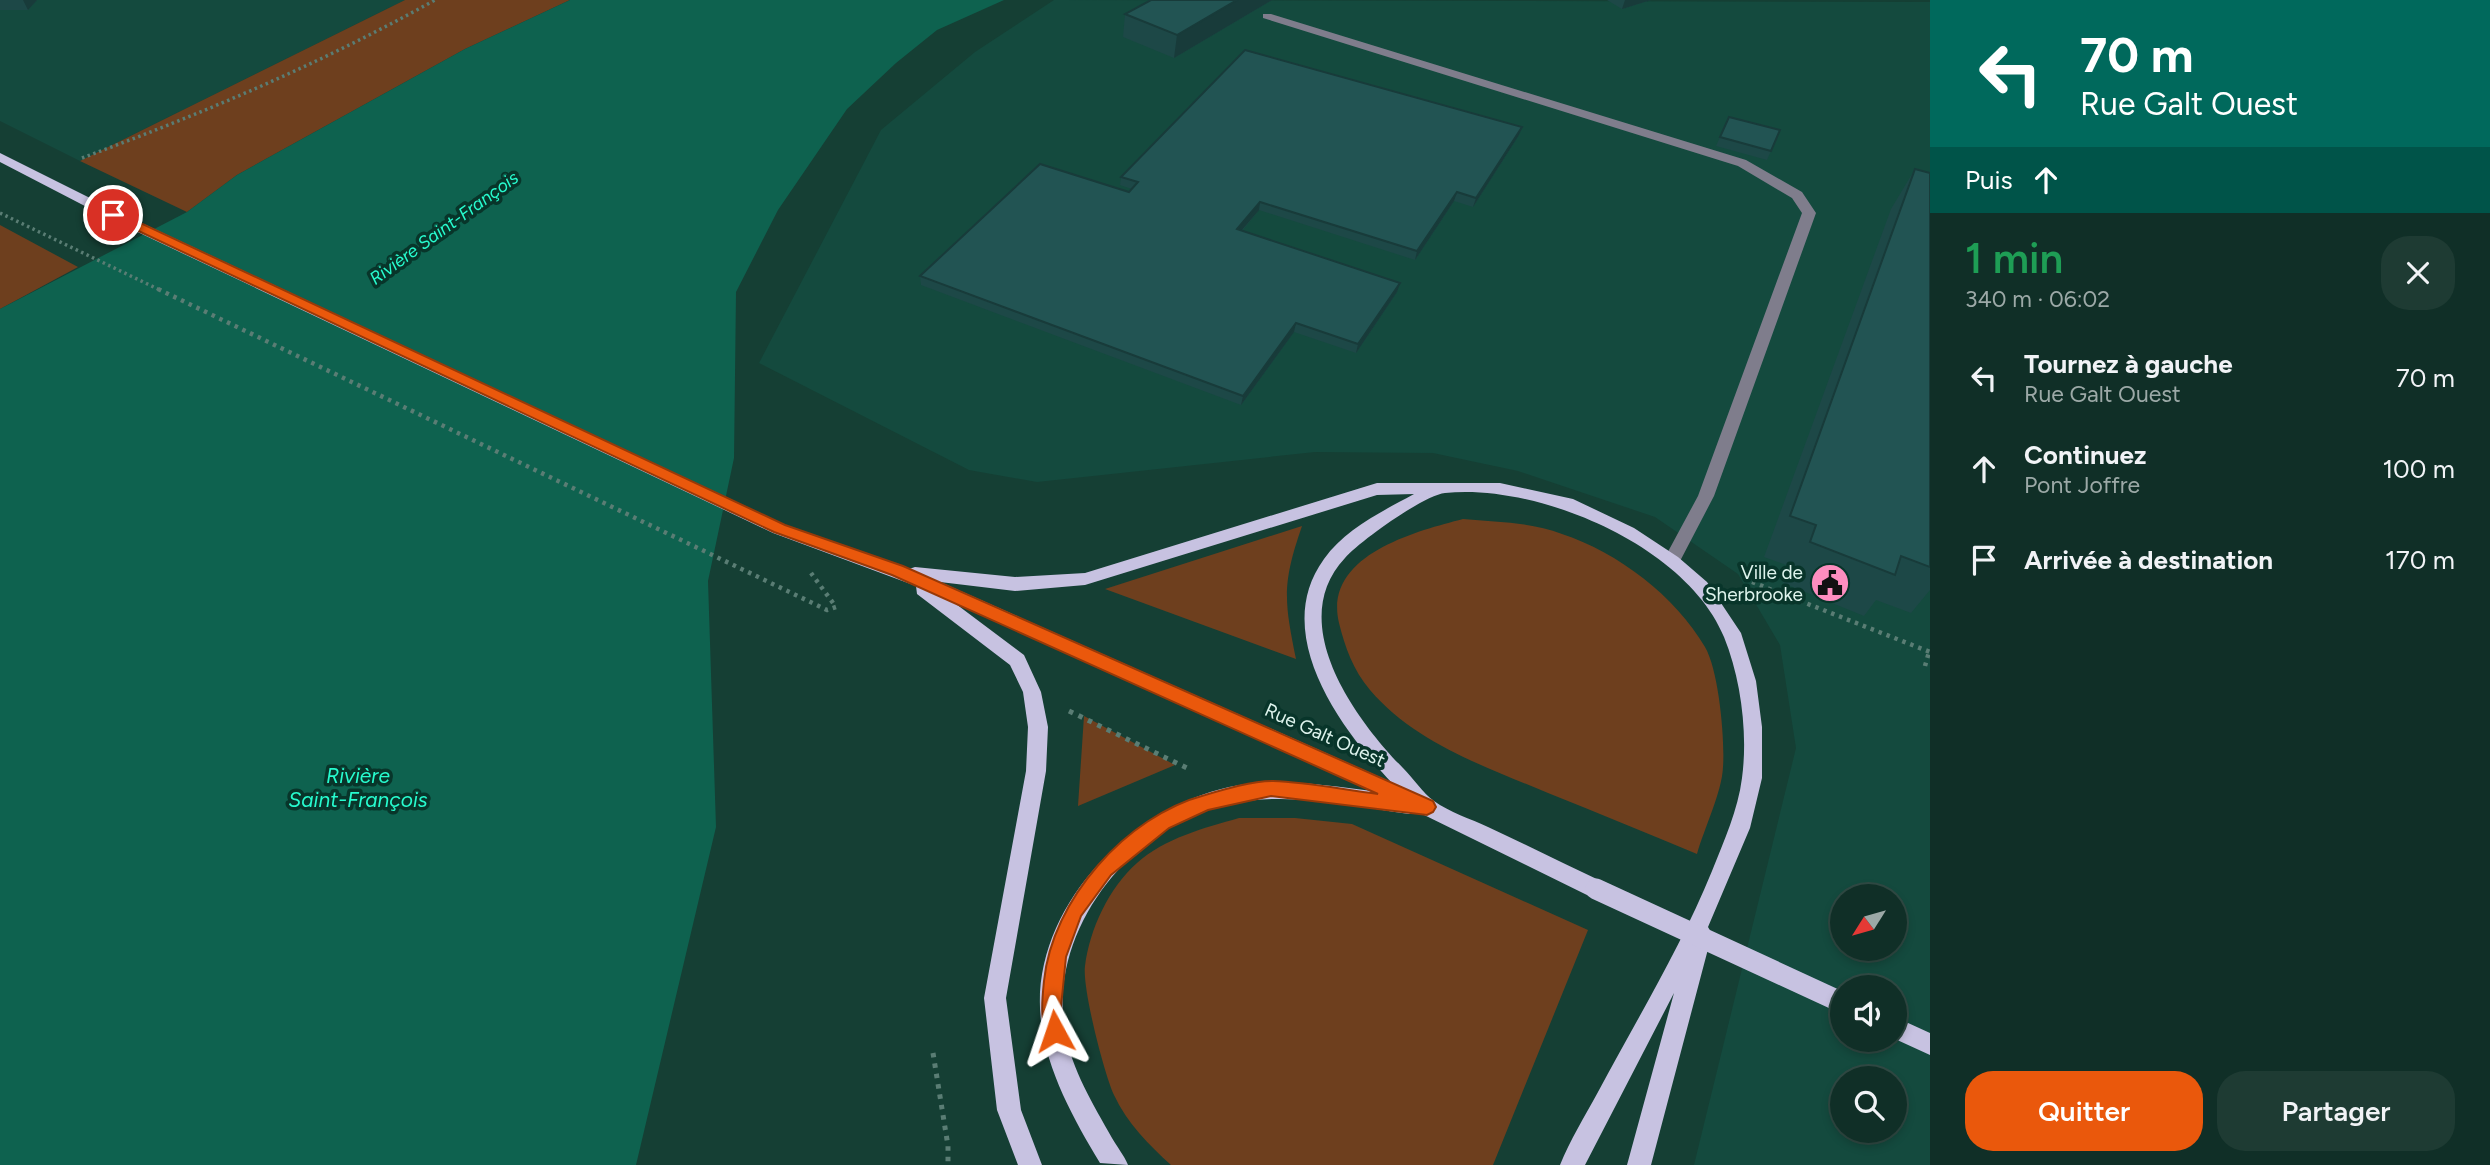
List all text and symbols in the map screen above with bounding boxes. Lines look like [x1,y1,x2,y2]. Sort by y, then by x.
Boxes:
text: 70 m [2080,25,2193,84]
icon: left [1965,28,2056,119]
text: Rue Galt Ouest [2080,85,2298,123]
icon: ahead [2027,161,2065,199]
text: Puis [1965,164,2013,196]
water label: Rivière Saint-François [365,166,523,289]
pin [83,185,143,245]
icon: arrive [94,196,132,234]
text: 1 min [1965,233,2063,284]
button: close [2381,236,2455,310]
text: 340 m · 06:02 [1965,285,2110,313]
text: Tournez à gauche [2024,348,2233,380]
icon: left [1965,359,2003,397]
text: 70 m [2396,362,2455,394]
text: Rue Galt Ouest [2024,380,2181,408]
text: Continuez [2024,439,2146,471]
icon: ahead [1965,450,2003,488]
text: 100 m [2382,453,2455,485]
text: Pont Joffre [2024,471,2140,499]
icon: arrive [1965,541,2003,579]
text: Arrivée à destination [2024,544,2273,576]
text: 170 m [2385,544,2455,576]
place label: Ville de Sherbrooke [1705,561,1803,606]
public building icon: Ville de Sherbrooke [1809,562,1851,604]
street label: Rue Galt Ouest [1261,698,1389,772]
water label: Rivière Saint-François [288,763,428,812]
north arrow [1830,884,1908,961]
map controls [1830,884,1907,1143]
button: sound [1830,975,1907,1052]
position arrow [1018,994,1092,1068]
button: search [1830,1066,1907,1143]
button: Quitter [1965,1071,2203,1151]
button: Partager [2217,1071,2455,1151]

